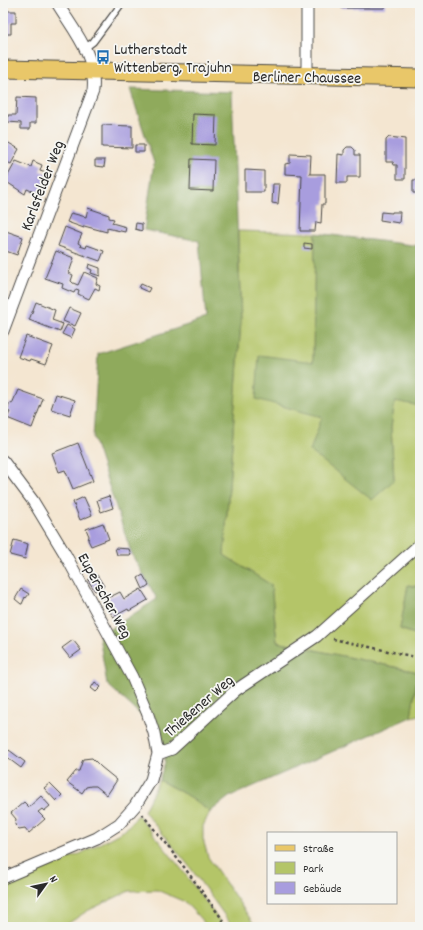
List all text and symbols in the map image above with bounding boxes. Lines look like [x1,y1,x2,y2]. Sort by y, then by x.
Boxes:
place label: Lutherstadt Wittenberg, Trajuhn [114,39,232,80]
bus stop icon: Lutherstadt Wittenberg, Trajuhn [95,49,111,65]
street label: Berliner Chaussee [253,66,361,91]
street label: Karlsfelder Weg [16,137,71,234]
street label: Euperscher Weg [71,549,137,643]
street label: Thießener Weg [160,670,239,744]
legend [267,832,397,904]
text: Straße [303,841,334,858]
text: Park [303,861,324,878]
north arrow [26,864,66,904]
text: N [45,873,61,887]
text: Gebäude [303,881,342,898]

